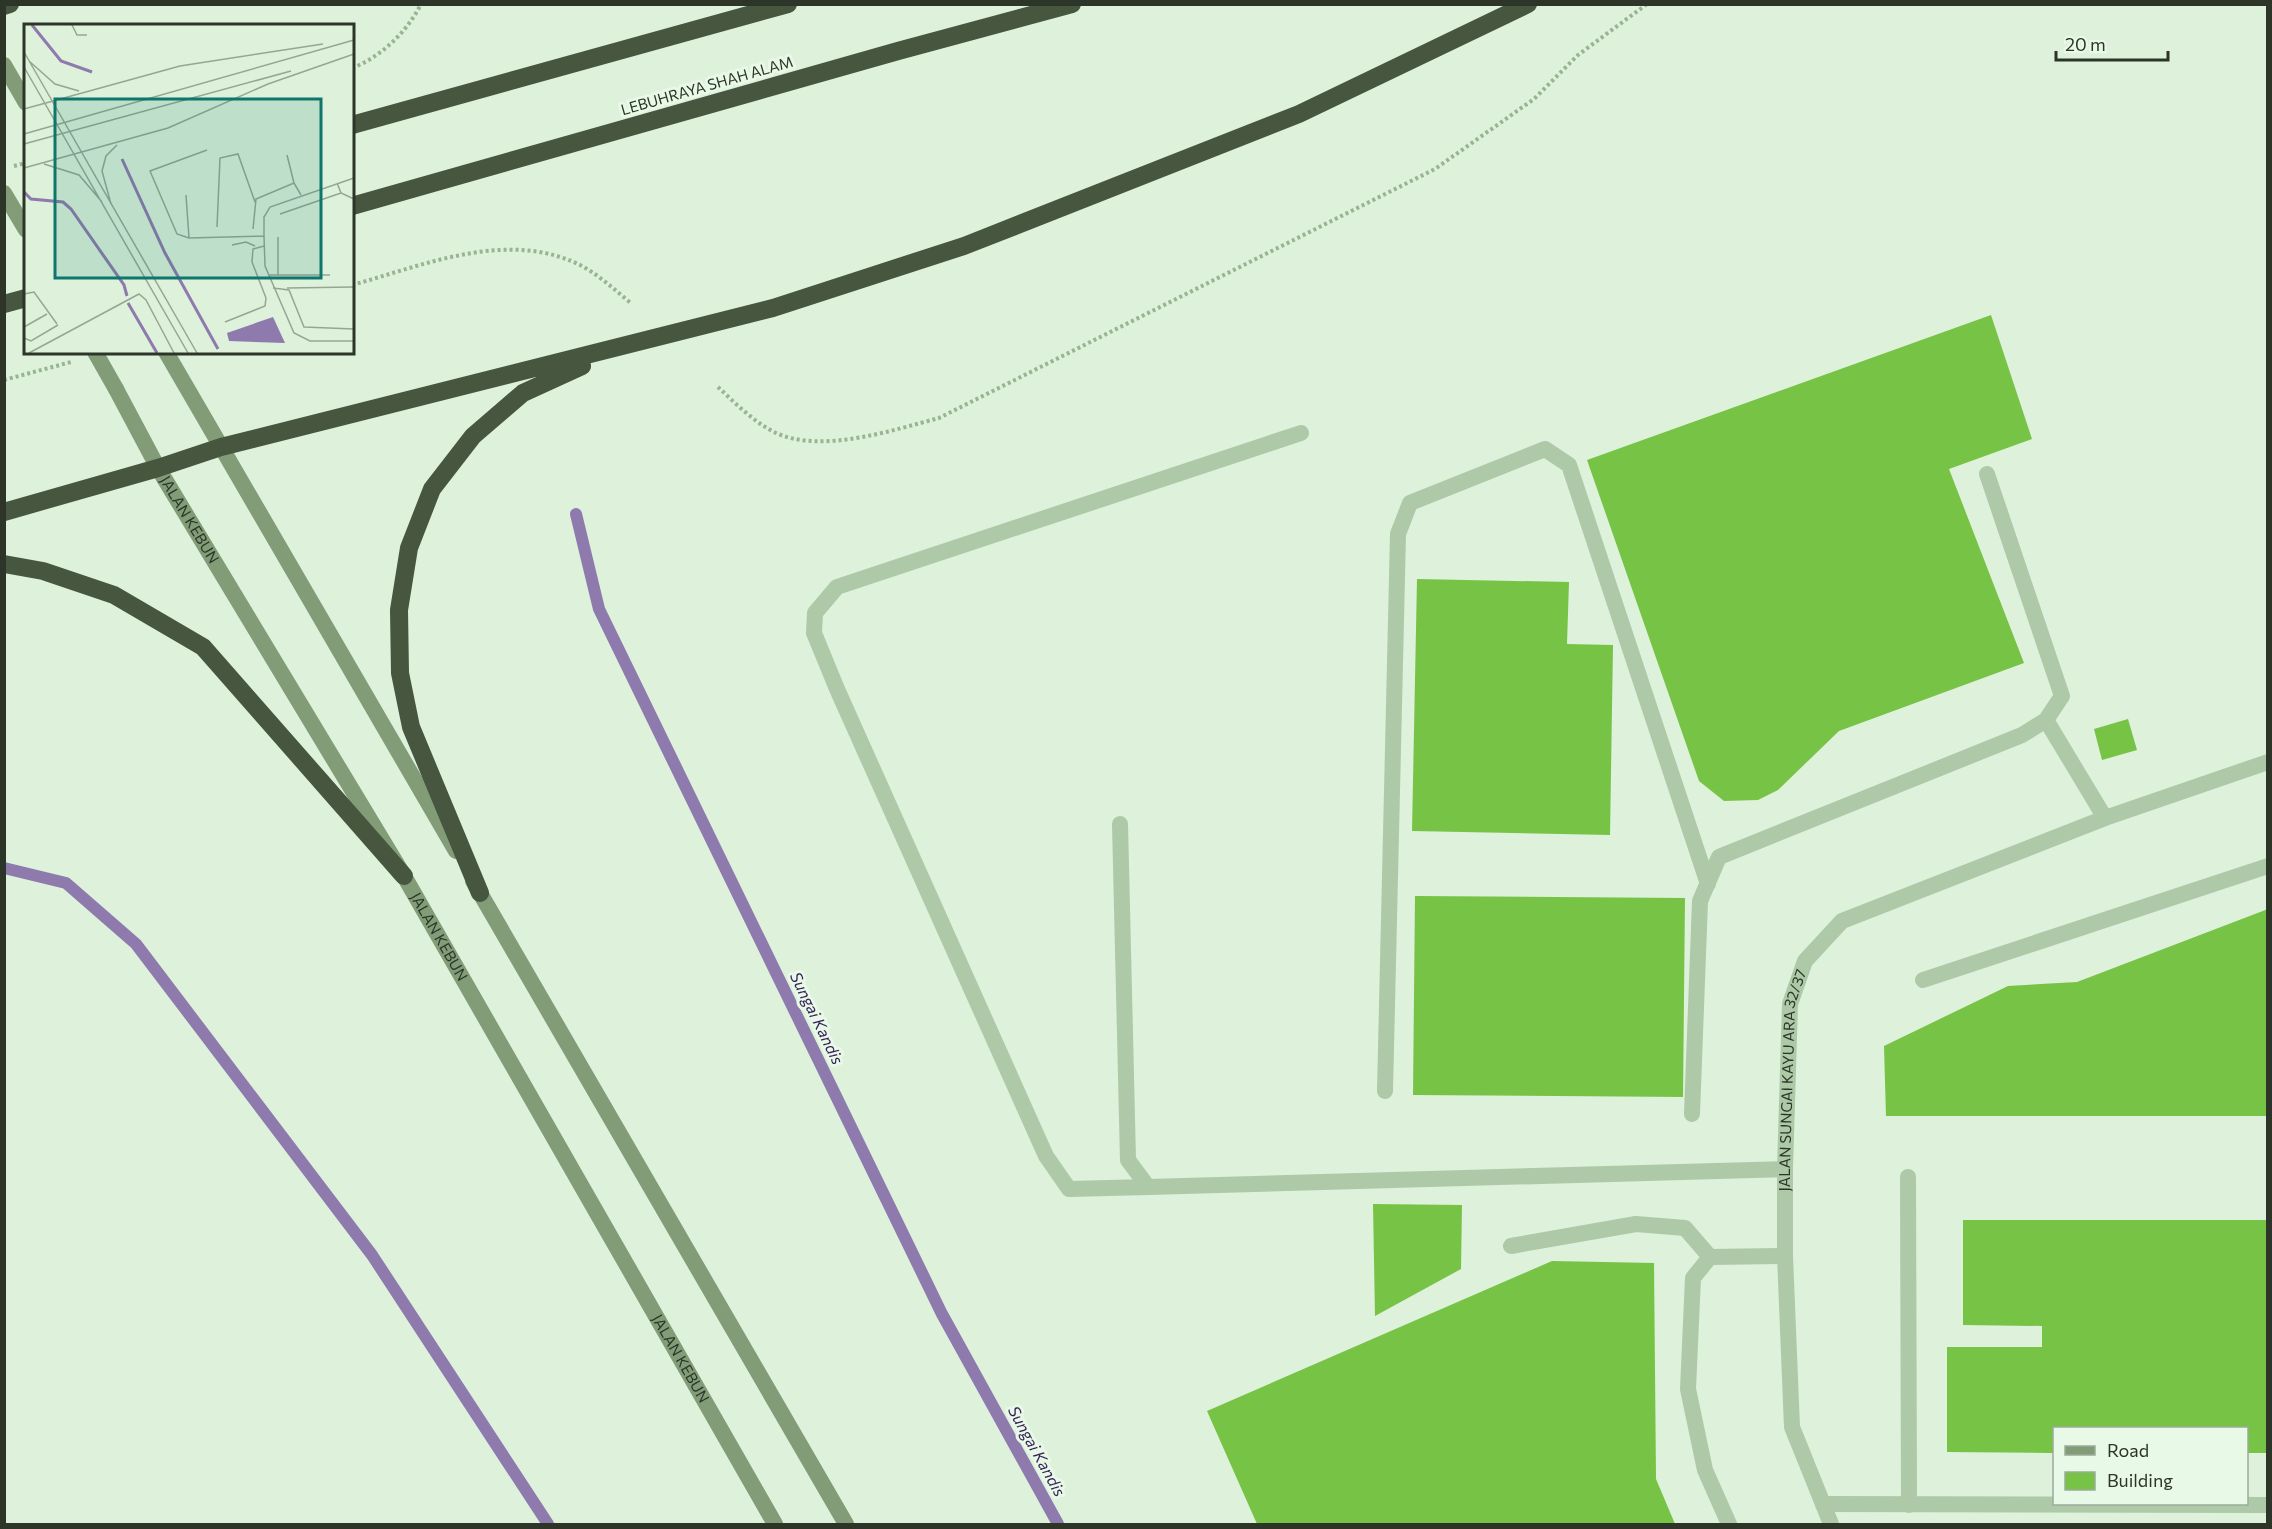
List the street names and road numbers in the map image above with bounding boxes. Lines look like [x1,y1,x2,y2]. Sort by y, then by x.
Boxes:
street label: LEBUHRAYA SHAH ALAM [619,52,795,118]
street label: JALAN KEBUN [157,472,223,566]
street label: JALAN KEBUN [407,889,472,984]
street label: JALAN SUNGAI KAYU ARA 32/37 [1775,967,1809,1192]
street label: JALAN KEBUN [649,1311,714,1405]

